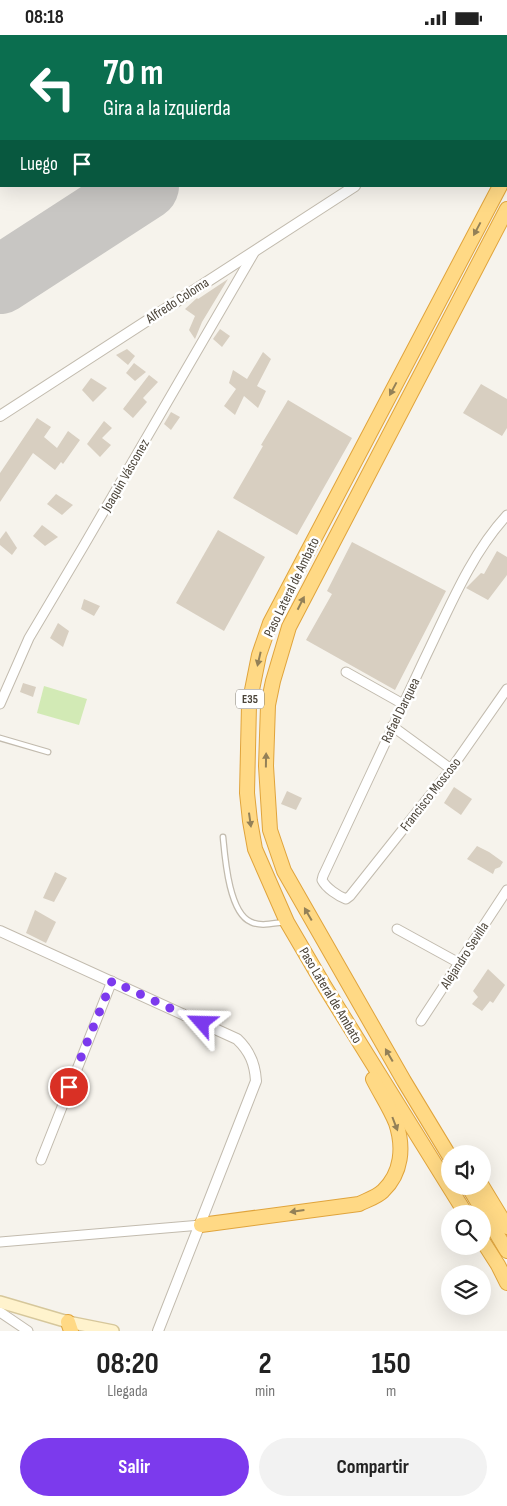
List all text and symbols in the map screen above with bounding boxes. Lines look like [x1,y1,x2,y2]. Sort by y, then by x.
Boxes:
text: 08:18 [25,6,64,29]
text: 70 m [103,52,163,95]
icon: left [20,55,85,120]
text: Gira a la izquierda [103,95,231,122]
icon: arrive [68,150,96,178]
text: Luego [20,153,58,176]
one-way arrow [473,222,481,237]
street label: Alfredo Coloma [142,274,212,328]
one-way arrow [389,381,397,396]
street label: Joaquin Vásconez [97,436,153,515]
street label: Paso Lateral de Ambato [260,535,323,640]
one-way arrow [297,596,305,610]
one-way arrow [255,652,263,667]
street label: Rafael Darquea [377,675,423,745]
road number: E35 [236,689,264,709]
one-way arrow [263,752,271,768]
street label: Francisco Moscoso [396,754,464,834]
one-way arrow [246,813,254,829]
one-way arrow [304,907,313,920]
street label: Alejandro Sevilla [436,919,492,993]
street label: Paso Lateral de Ambato [295,944,366,1046]
position arrow [175,996,227,1048]
one-way arrow [385,1047,393,1062]
pin [48,1066,90,1108]
icon: arrive [55,1073,83,1101]
one-way arrow [391,1117,399,1132]
map controls [441,1145,491,1315]
button: sound [441,1145,491,1195]
button: search [441,1205,491,1255]
one-way arrow [289,1207,305,1215]
button: layers [441,1265,491,1315]
text: 08:20 [96,1346,159,1382]
text: 2 [259,1346,272,1382]
text: 150 [371,1346,411,1382]
text: Llegada [107,1382,148,1401]
text: min [255,1382,275,1401]
text: m [386,1382,396,1401]
button: Salir [20,1438,249,1496]
button: Compartir [259,1438,487,1496]

